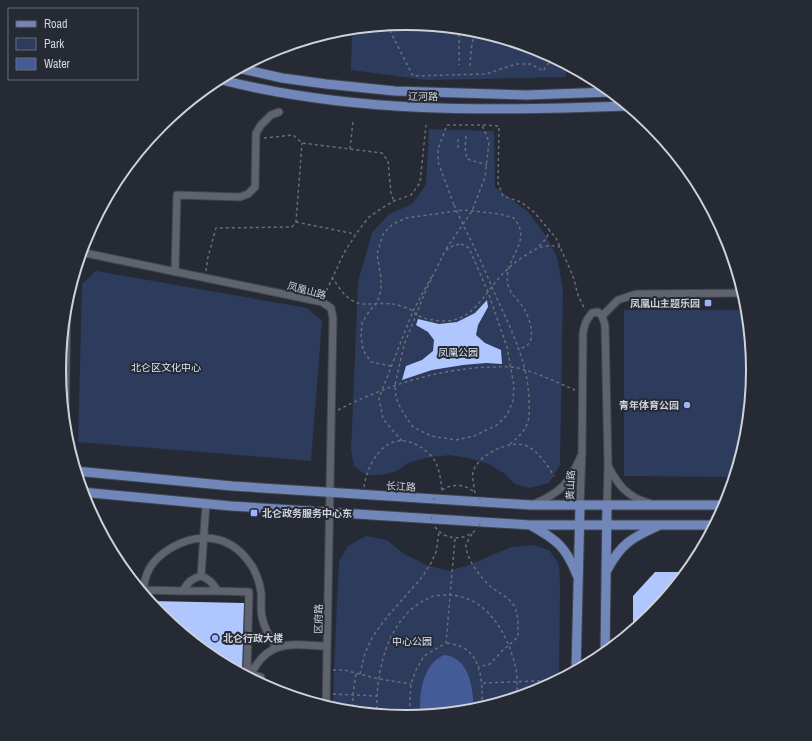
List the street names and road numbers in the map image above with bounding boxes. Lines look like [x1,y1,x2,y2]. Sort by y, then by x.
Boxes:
street label: 辽河路 [408,90,438,103]
street label: 凤凰山路 [286,279,328,302]
street label: 黄山路 [563,470,578,500]
street label: 长江路 [386,479,416,494]
street label: 区府路 [312,604,325,634]

